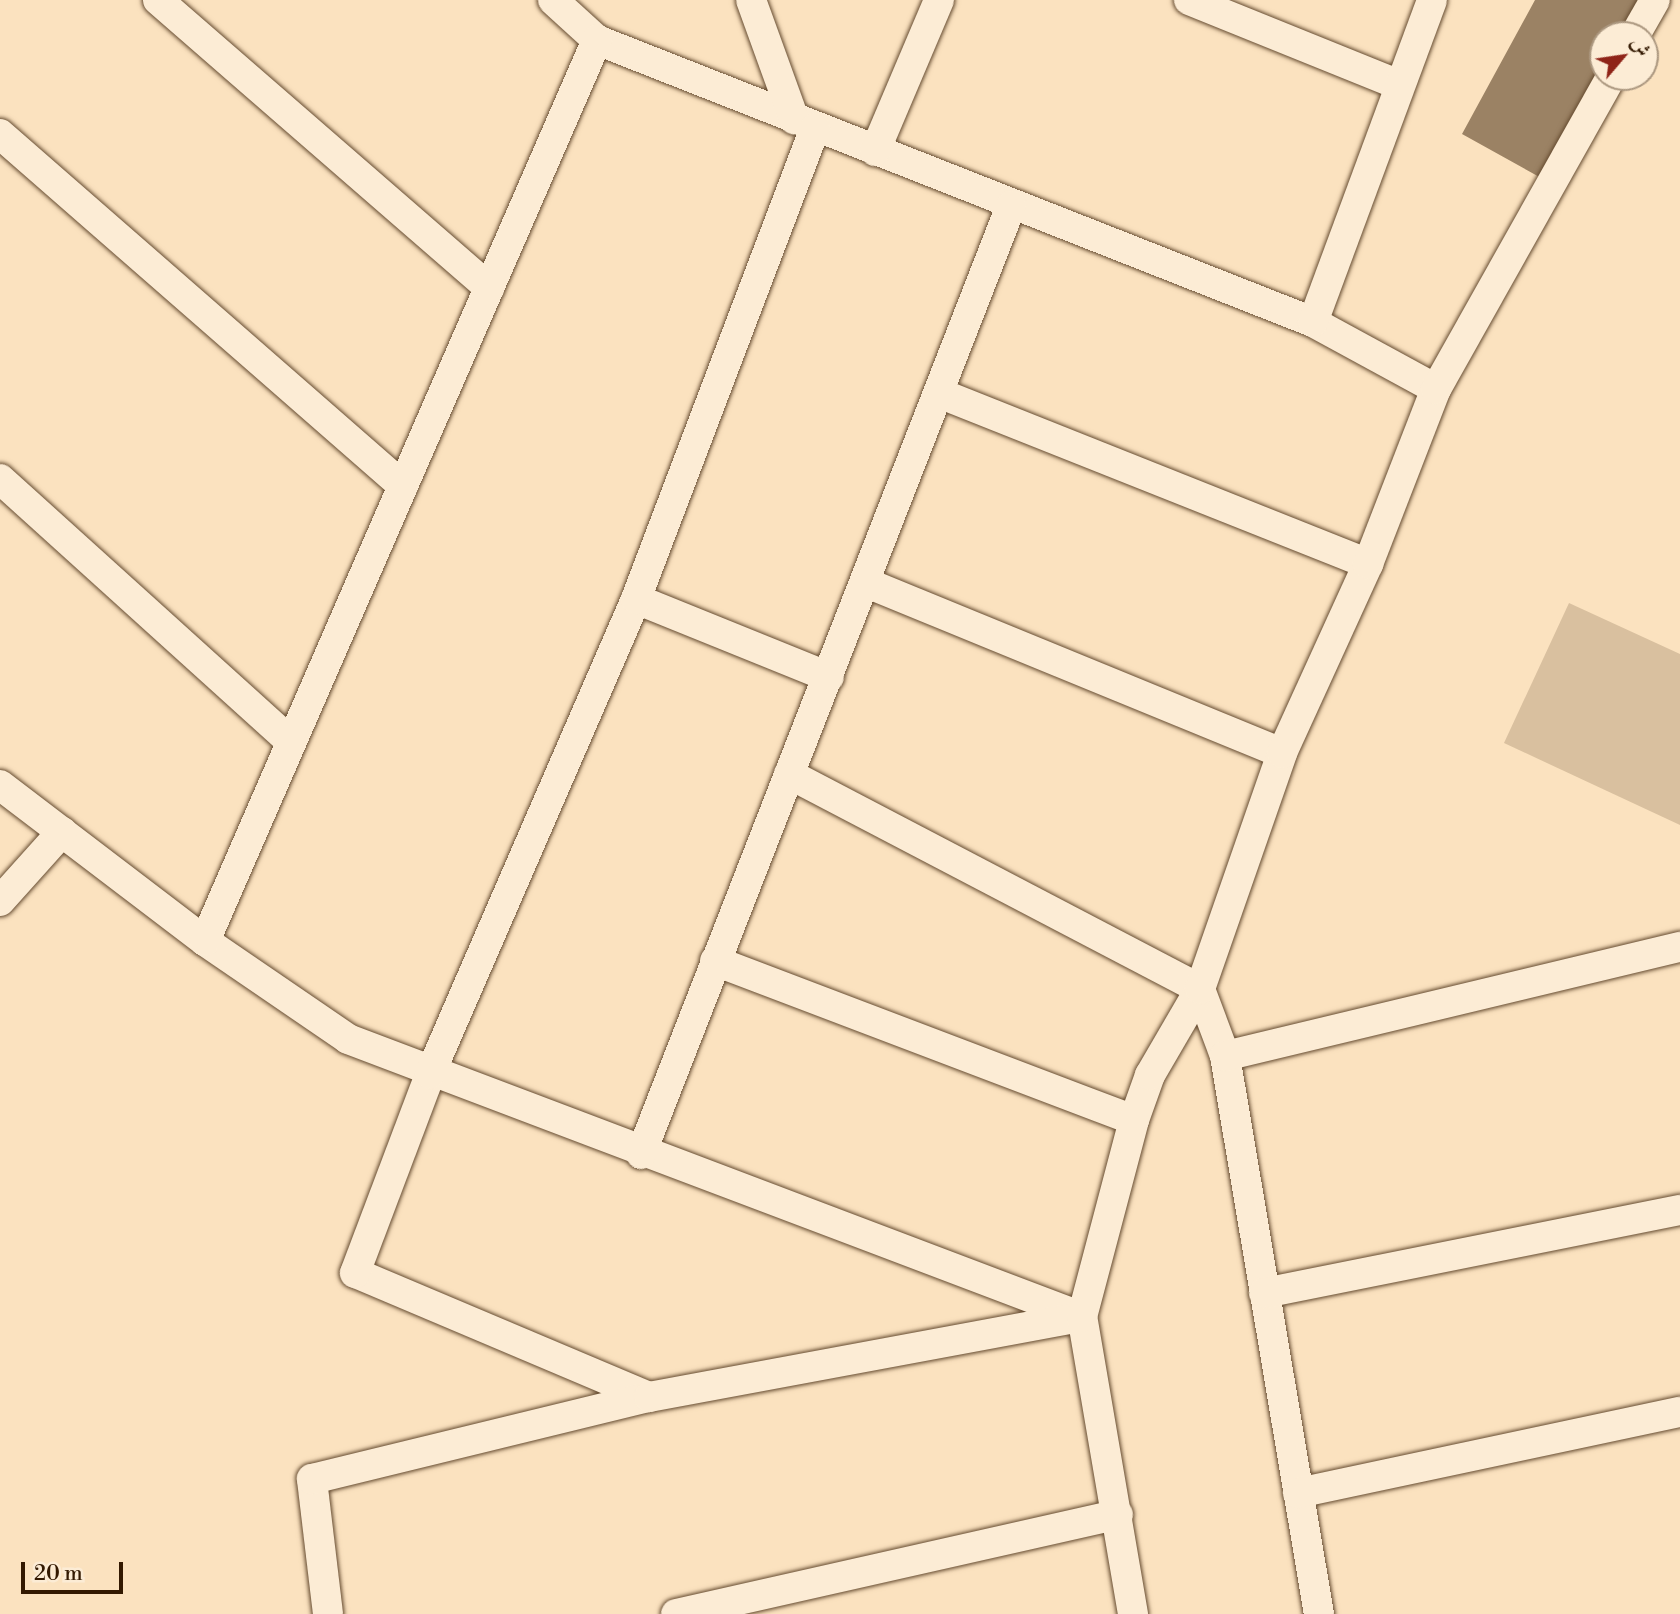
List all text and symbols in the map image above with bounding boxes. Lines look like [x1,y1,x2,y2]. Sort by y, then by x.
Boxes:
north arrow [1589,21,1659,91]
text: ش [1626,33,1656,61]
scale bar [24,1548,126,1592]
text: 20 m [34,1561,83,1587]

